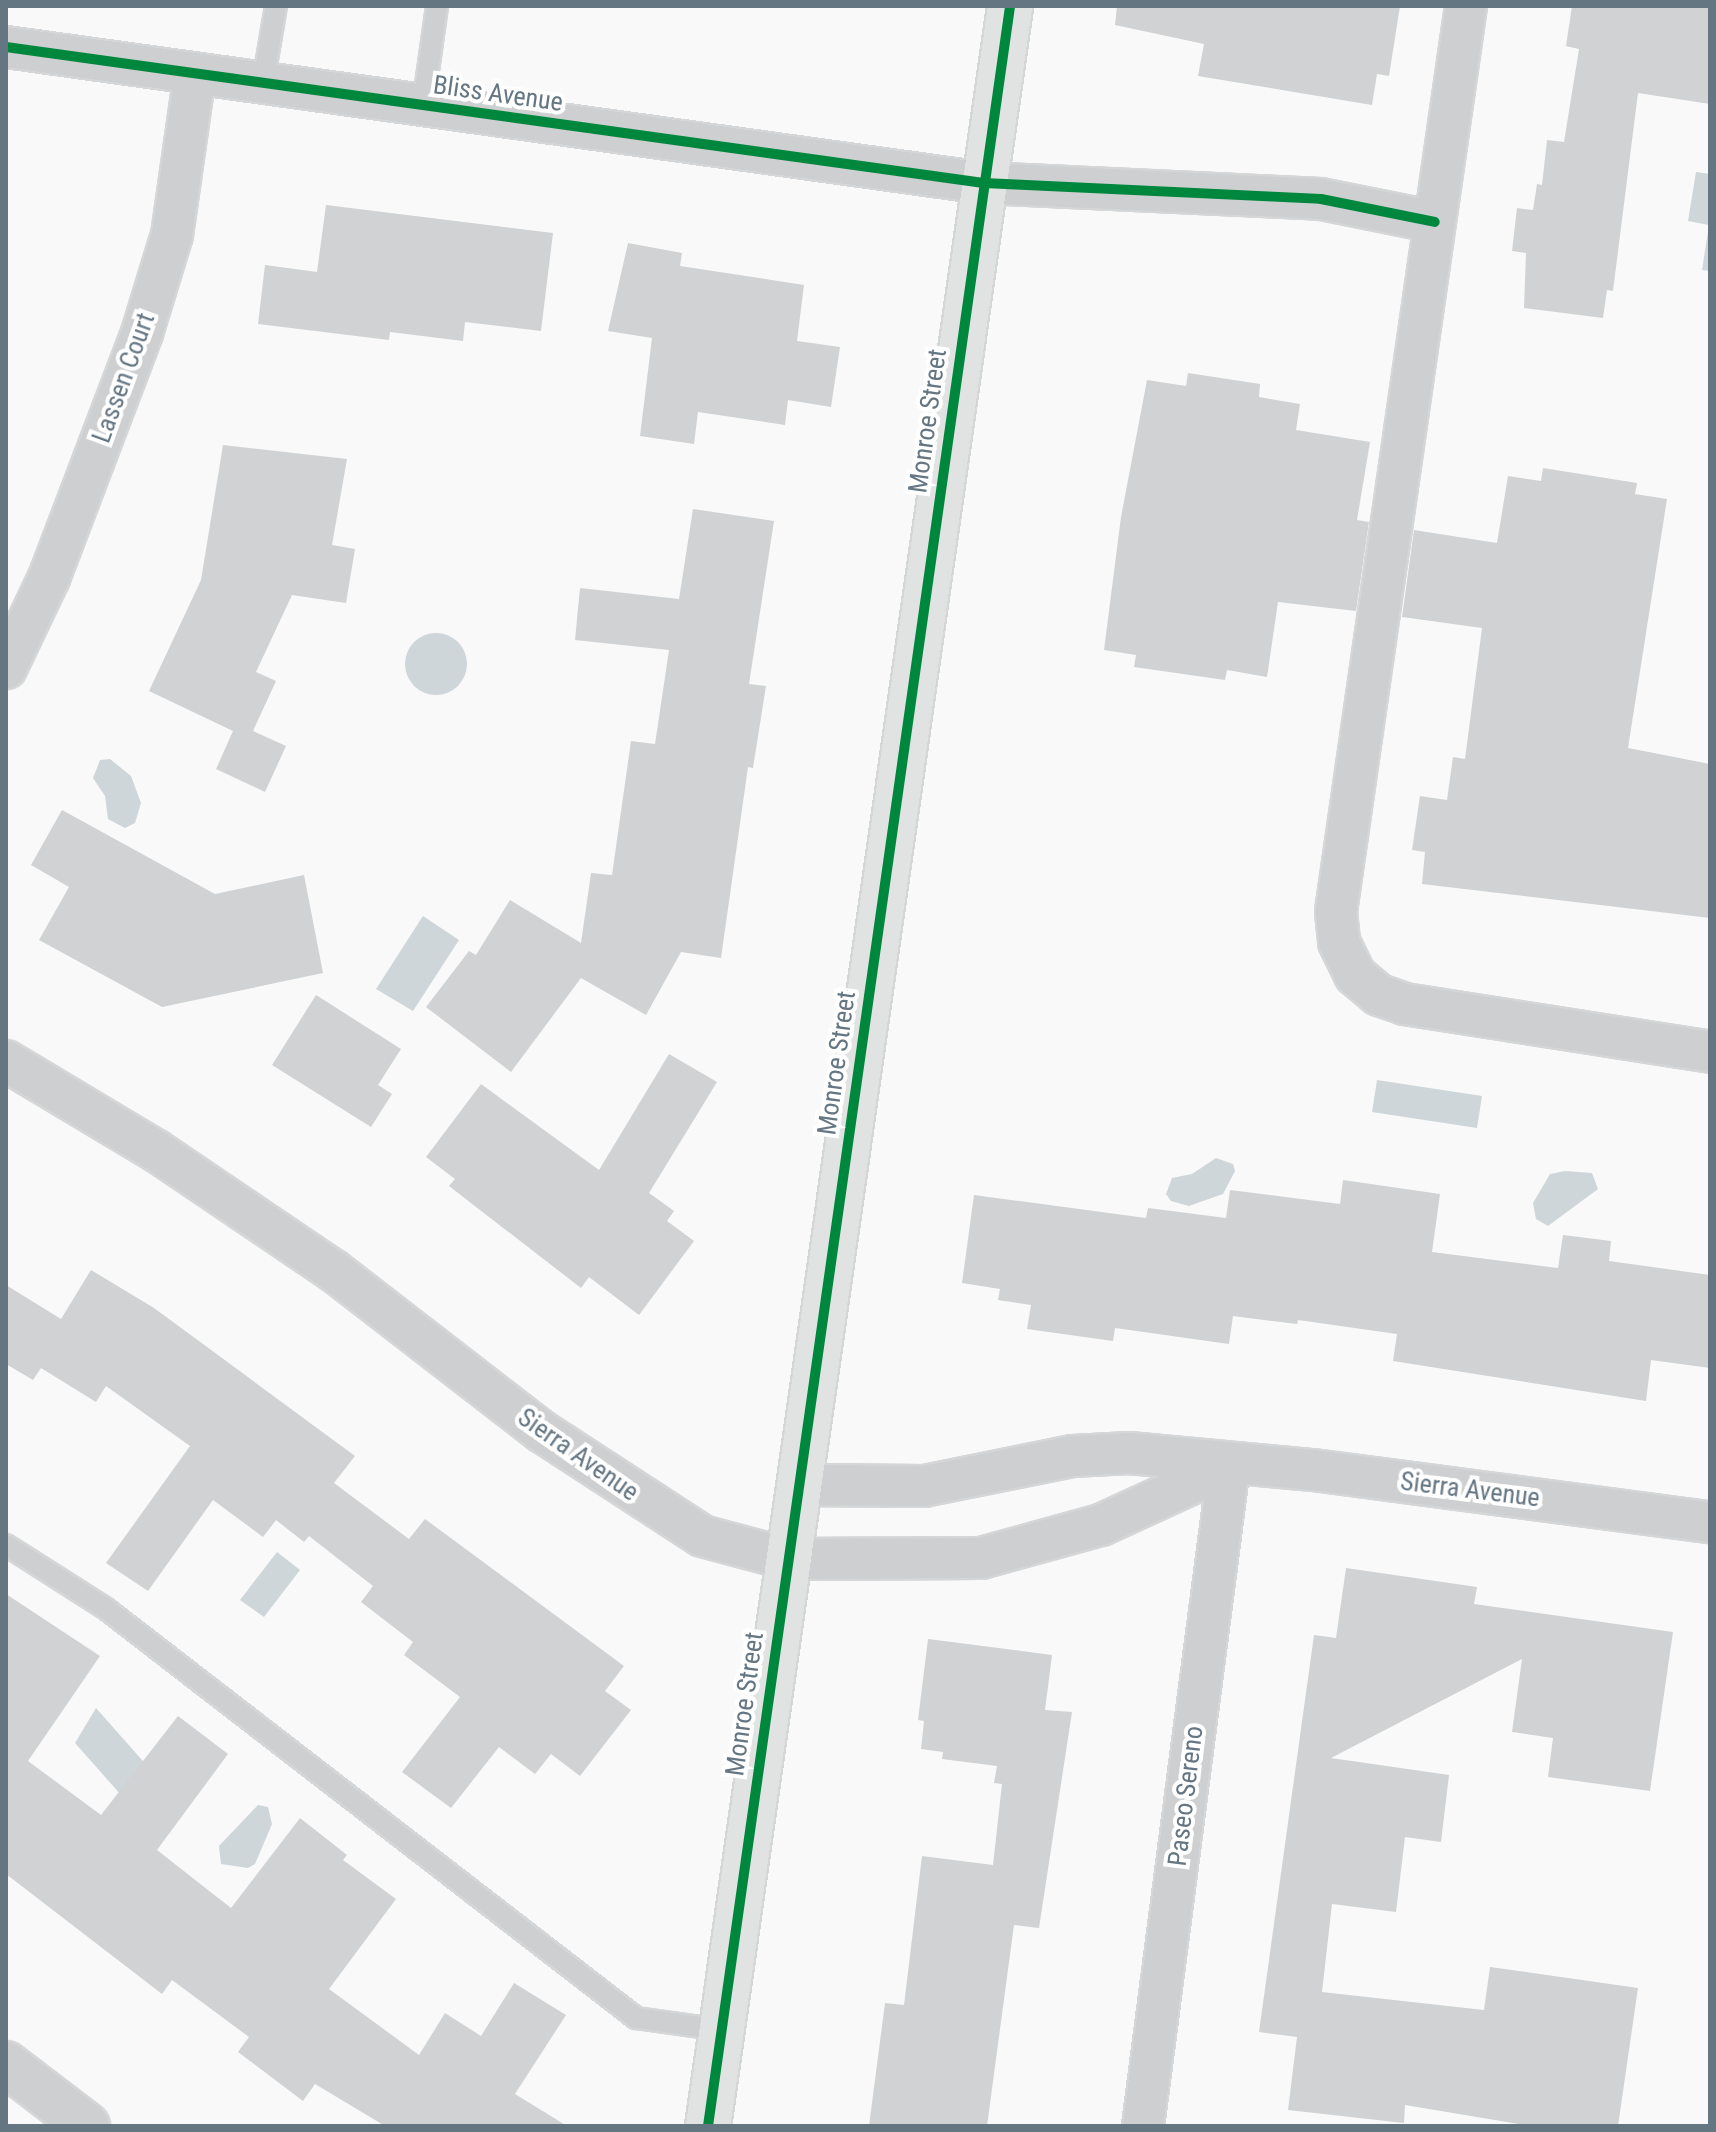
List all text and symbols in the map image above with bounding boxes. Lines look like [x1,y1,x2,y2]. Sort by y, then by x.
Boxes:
street label: Bliss Avenue [431,69,565,119]
street label: Lassen Court [86,309,162,447]
street label: Monroe Street [902,347,954,495]
street label: Monroe Street [811,989,863,1137]
street label: Sierra Avenue [512,1402,644,1508]
street label: Sierra Avenue [1398,1466,1542,1514]
street label: Monroe Street [719,1630,771,1778]
street label: Paseo Sereno [1162,1724,1210,1868]

